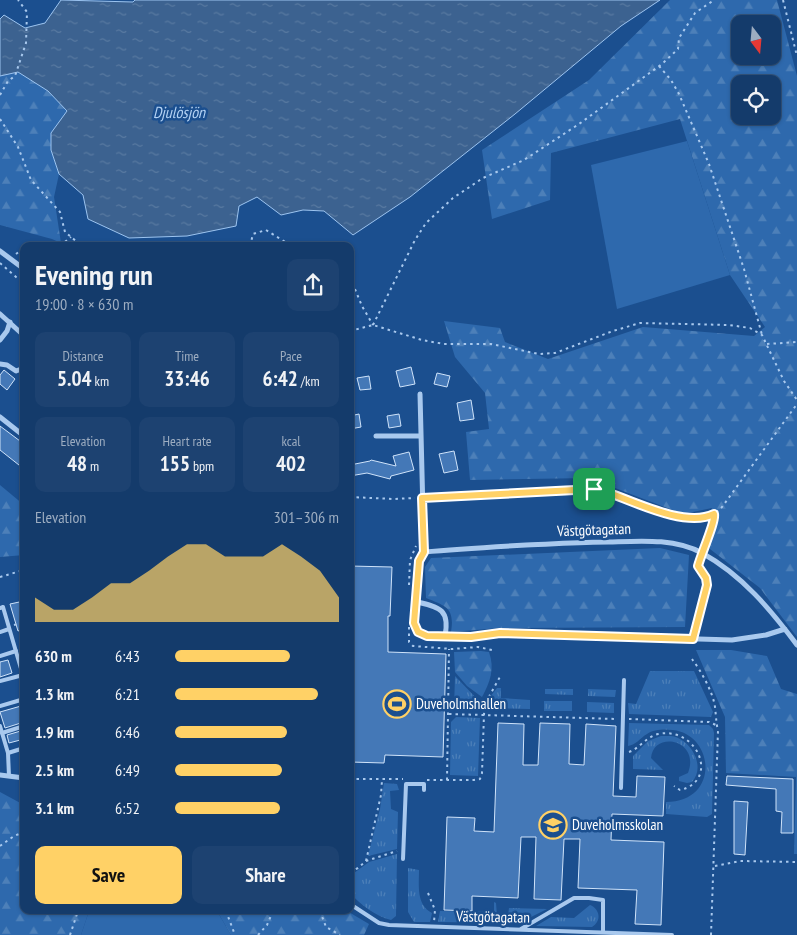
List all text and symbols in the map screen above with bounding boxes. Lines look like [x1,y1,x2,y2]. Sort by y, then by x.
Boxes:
north arrow [731,15,781,65]
map controls [731,15,781,125]
button: locate [731,75,781,125]
water label: Djulösjön [153,102,206,122]
text: Evening run [35,256,153,293]
button: share [287,259,339,311]
text: 19:00 · 8 × 630 m [35,294,133,314]
text: Distance [62,347,104,365]
text: Time [175,347,199,365]
text: Pace [280,347,302,365]
text: 5.04 [57,365,92,392]
text: 33:46 [164,365,210,392]
text: 6:42 [262,365,298,392]
text: km [92,372,109,390]
text: /km [298,372,320,390]
text: Elevation [61,432,105,450]
text: Heart rate [163,432,211,450]
text: kcal [281,432,301,450]
text: 48 [67,450,87,477]
text: 155 [160,450,190,477]
text: 402 [276,450,306,477]
text: m [87,457,99,475]
text: bpm [190,457,214,475]
pin [573,468,615,510]
icon: arrive [580,475,608,503]
text: Elevation [35,507,86,527]
text: 301–306 m [274,507,339,527]
street label: Västgötagatan [556,519,631,540]
text: 630 m [35,646,72,666]
text: 6:43 [115,646,140,666]
text: 1.3 km [35,684,74,704]
text: 6:21 [115,684,140,704]
sports icon: Duveholmshallen [382,689,412,719]
place label: Duveholmshallen [416,694,506,713]
text: 1.9 km [35,722,74,742]
text: 6:46 [115,722,140,742]
text: 2.5 km [35,760,74,780]
text: 6:49 [115,760,140,780]
text: 3.1 km [35,798,74,818]
text: 6:52 [115,798,140,818]
school or university icon: Duveholmsskolan [538,810,568,840]
place label: Duveholmsskolan [572,815,663,834]
button: Save [35,846,182,904]
button: Share [192,846,339,904]
street label: Västgötagatan [455,906,530,927]

